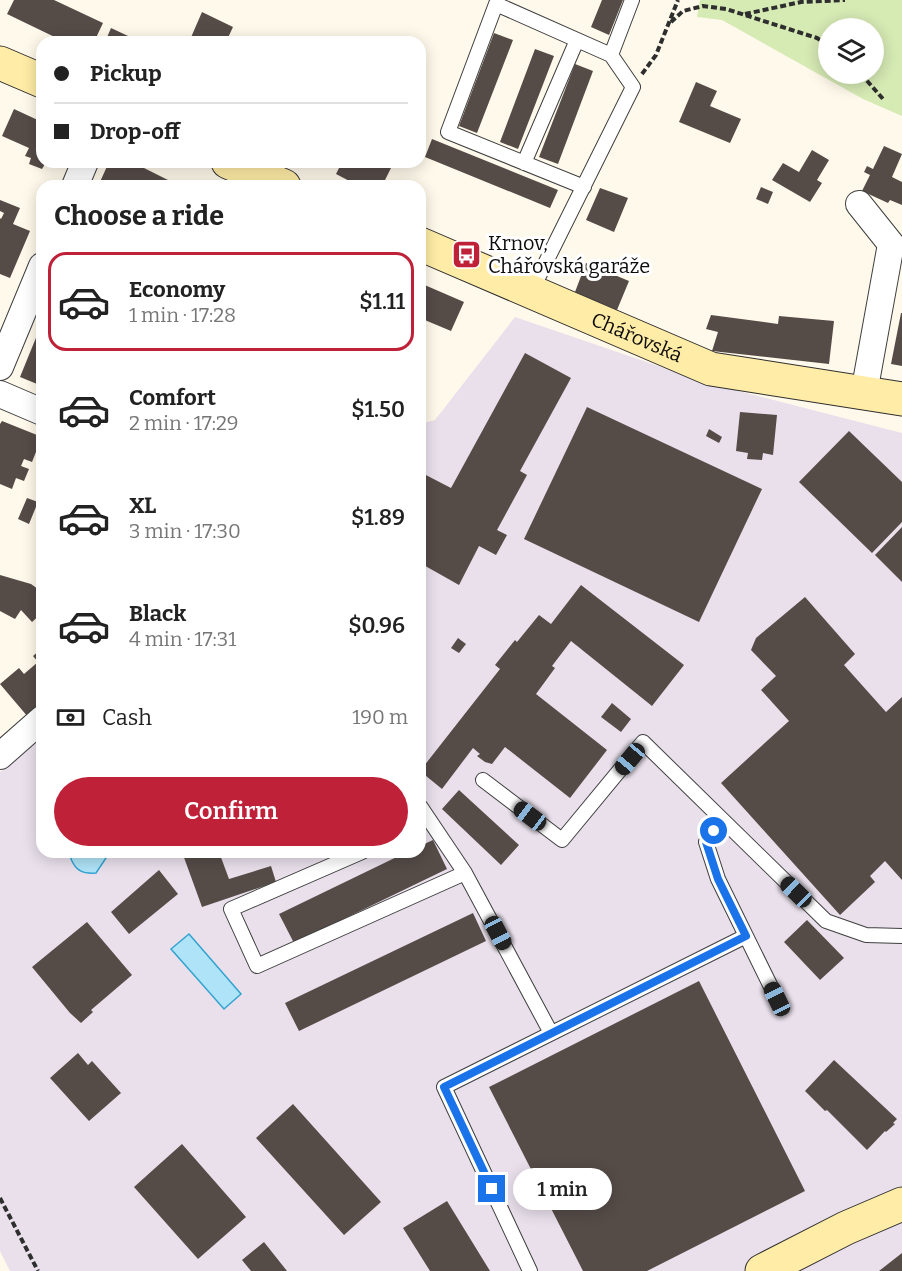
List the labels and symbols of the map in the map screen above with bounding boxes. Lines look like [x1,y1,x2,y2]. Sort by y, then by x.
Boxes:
place label: Krnov, Chářovská garáže [488,231,650,278]
bus stop icon: Krnov, Chářovská garáže [451,238,483,270]
street label: Chářovská [588,307,686,367]
car [612,739,648,779]
car [510,798,550,834]
route start [700,817,727,844]
car [777,873,815,911]
car [482,913,514,953]
car [761,979,793,1019]
callout: 1 min [513,1168,612,1210]
route end [478,1175,505,1202]

